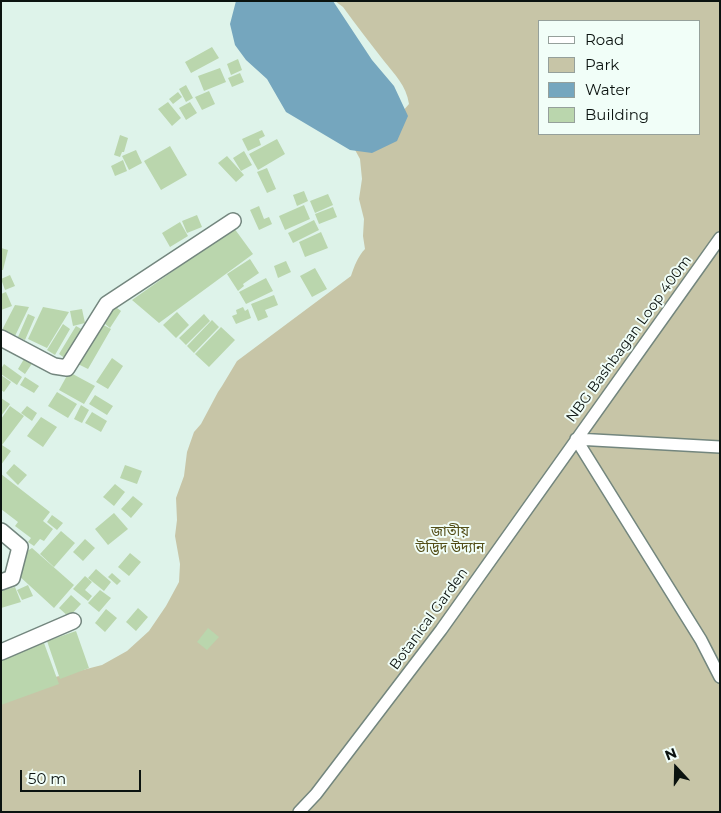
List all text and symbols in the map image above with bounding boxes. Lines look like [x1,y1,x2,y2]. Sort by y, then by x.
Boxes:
legend [538,20,701,135]
text: Road [585,30,624,49]
text: Park [585,55,619,74]
text: Water [585,80,631,99]
text: Building [585,105,649,124]
street label: NBG Bashbagan Loop 400m [563,252,695,426]
park label: জাতীয় উদ্ভিদ উদ্যান [415,524,485,556]
street label: Botanical Garden [386,565,472,673]
north arrow [651,743,701,793]
text: N [662,744,679,764]
scale bar [22,760,144,792]
text: 50 m [28,769,66,788]

